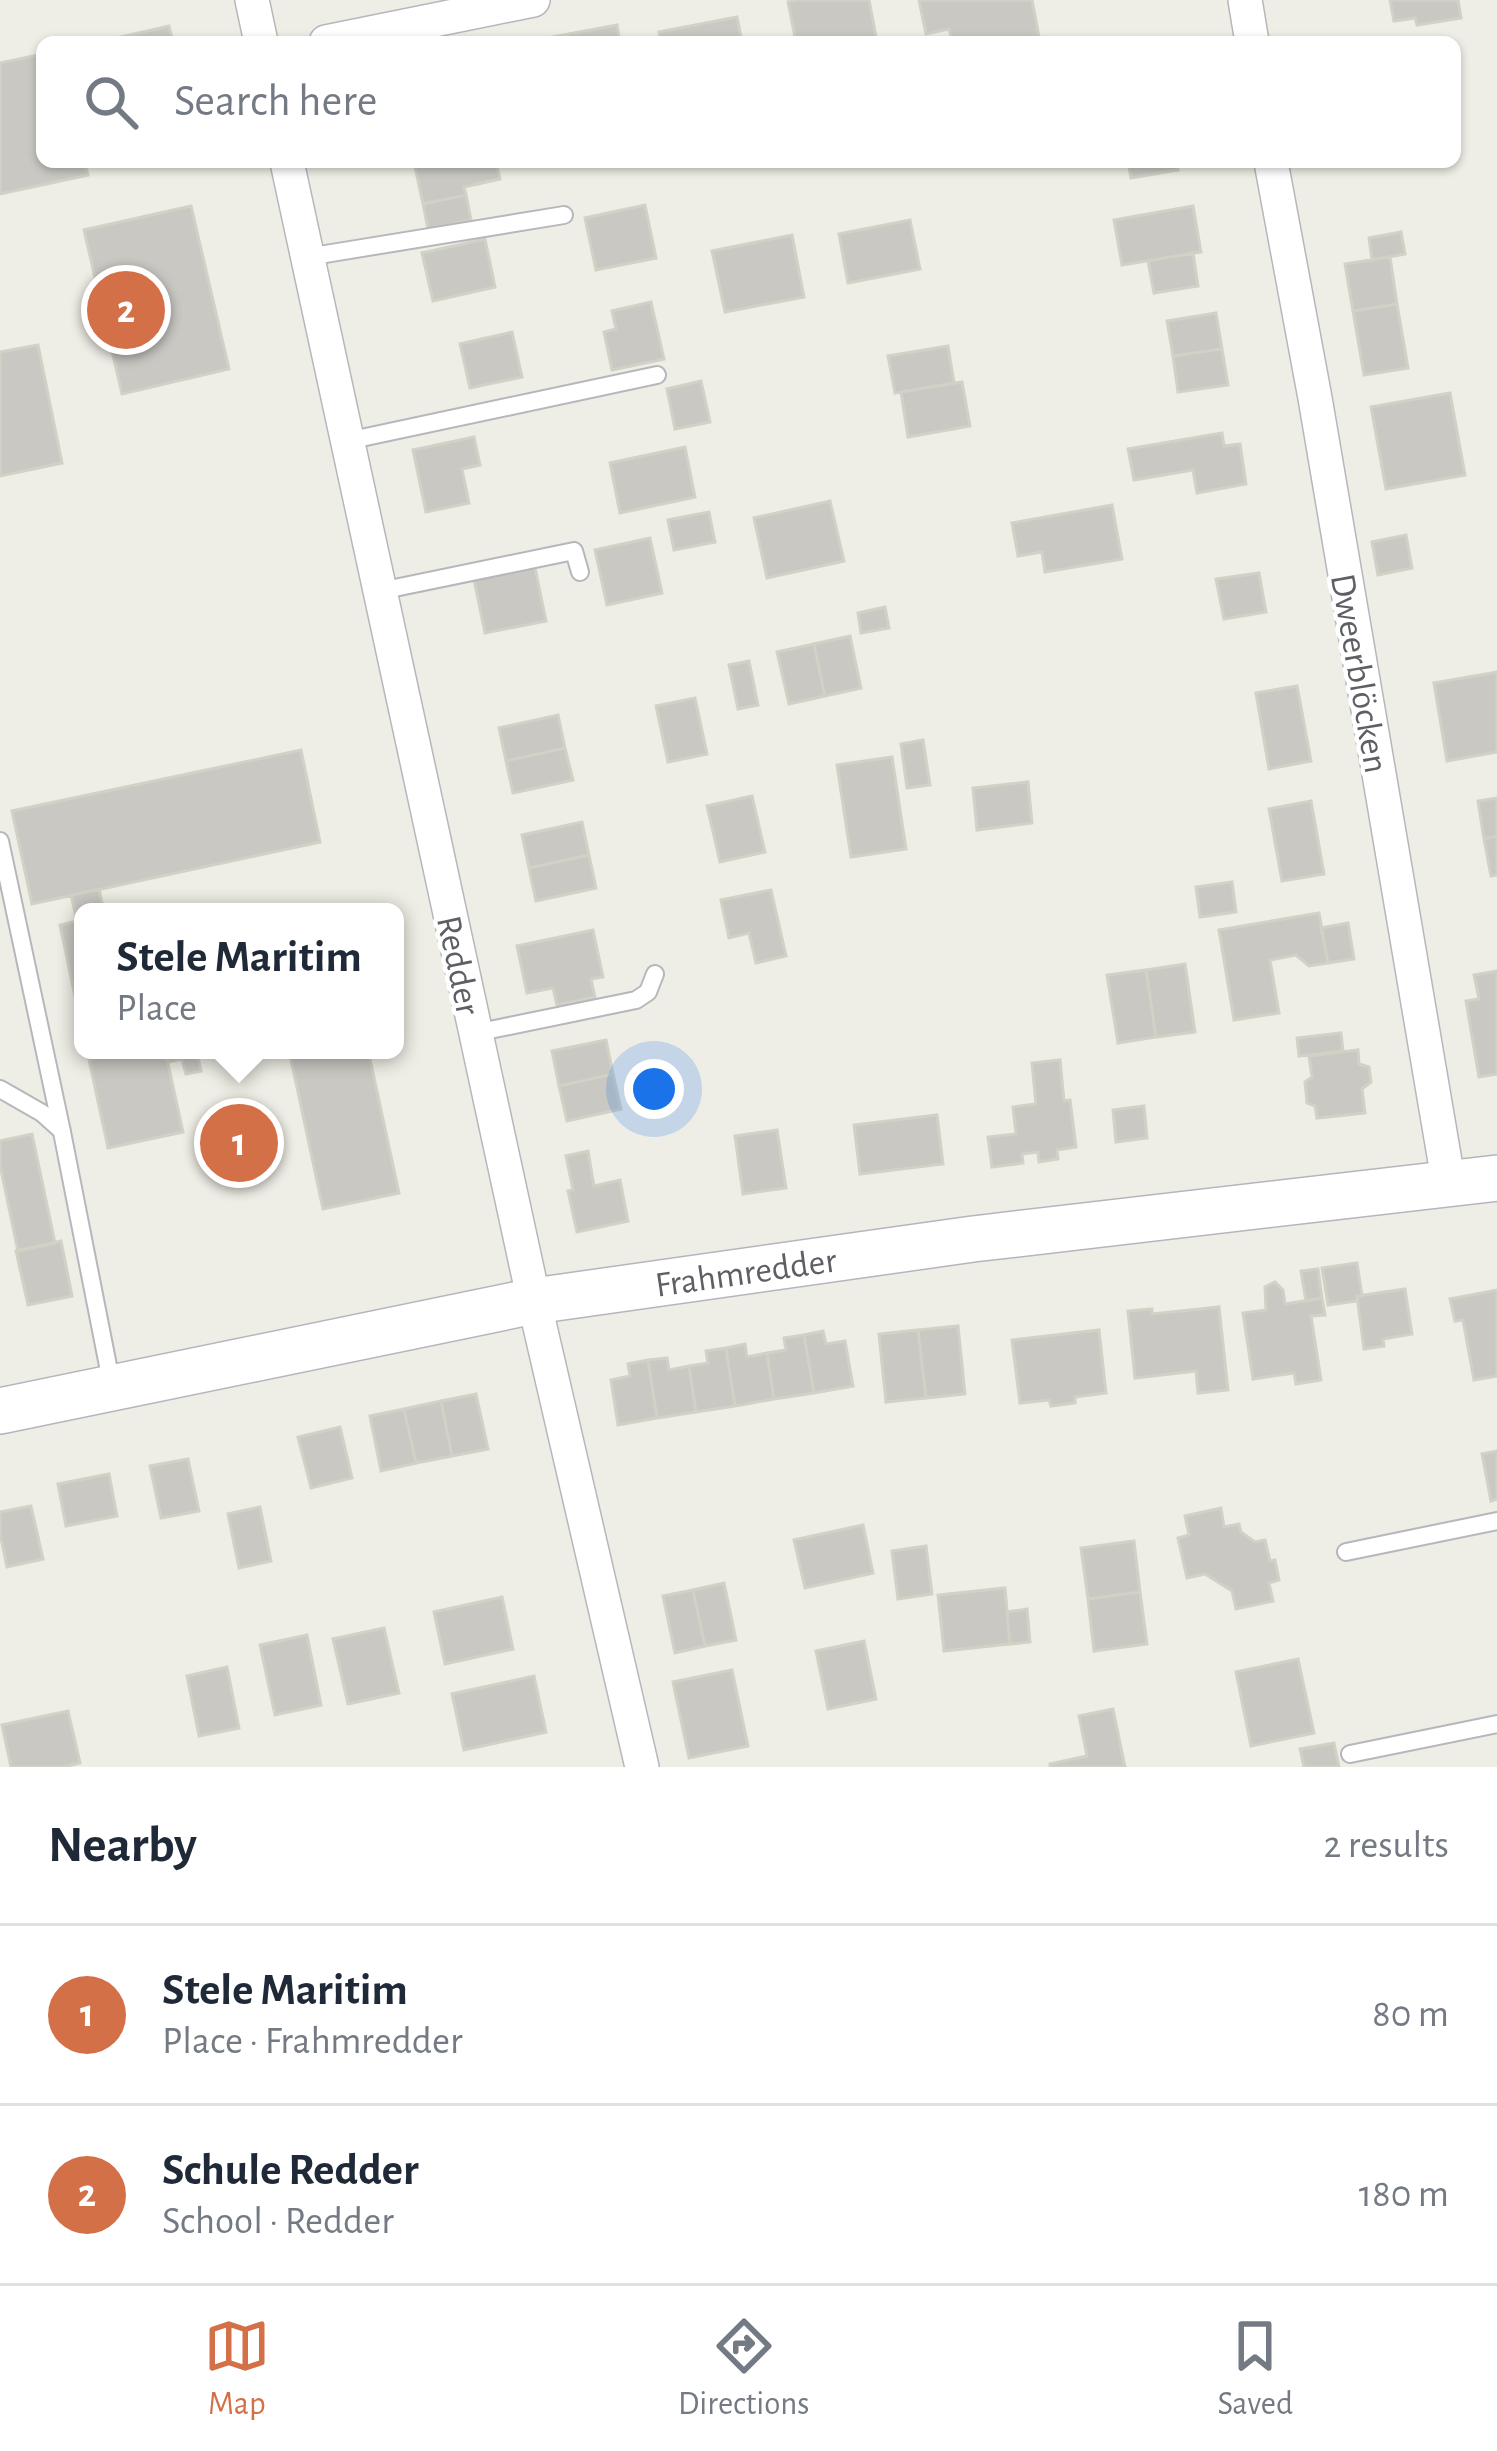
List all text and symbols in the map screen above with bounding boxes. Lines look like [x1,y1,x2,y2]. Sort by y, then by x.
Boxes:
search box [36,36,1461,168]
icon: search [78,69,144,135]
text: Search here [174,79,377,124]
pin: 2 [87,265,165,355]
street label: Dweerblöcken [1324,571,1394,776]
popup [74,903,404,1059]
street label: Redder [430,912,486,1019]
text: Stele Maritim [116,935,362,980]
text: Place [116,989,197,1028]
your location [624,1059,684,1119]
pin: 1 [200,1098,278,1188]
street label: Frahmredder [653,1242,839,1304]
text: Nearby [48,1820,197,1871]
text: 2 results [1323,1826,1449,1865]
text: Stele Maritim [162,1968,408,2013]
text: 1 [80,1995,94,2034]
text: 80 m [1372,1995,1449,2034]
text: Place · Frahmredder [162,2022,463,2061]
text: Schule Redder [162,2148,419,2193]
text: 2 [78,2175,96,2214]
text: 180 m [1359,2175,1449,2214]
text: School · Redder [162,2202,394,2241]
tab: Map [204,2313,270,2425]
tab: Directions [678,2313,809,2425]
tab: Saved [1217,2313,1293,2425]

